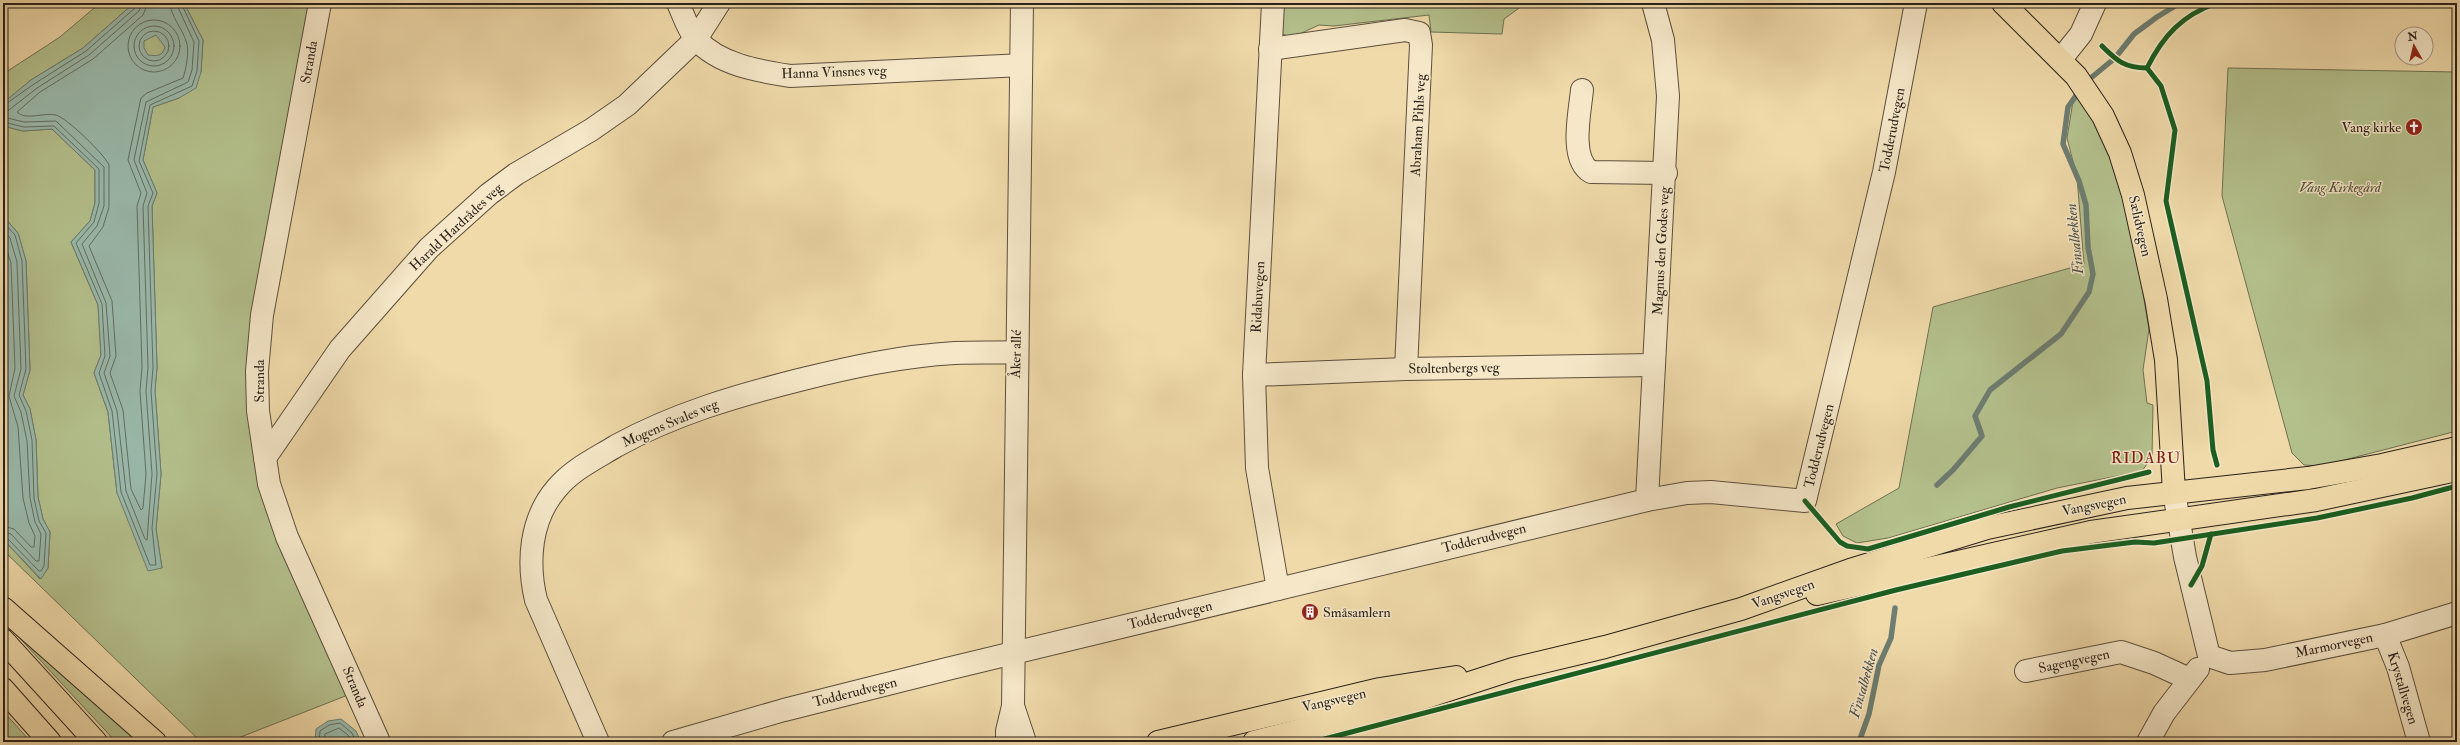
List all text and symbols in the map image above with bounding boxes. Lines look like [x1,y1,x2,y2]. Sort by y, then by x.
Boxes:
north arrow [2394,26,2434,66]
text: N [2406,29,2420,44]
street label: Stranda [297,39,321,85]
street label: Hanna Vinsnes veg [781,62,888,82]
street label: Abraham Pihls veg [1407,72,1429,178]
street label: Todderudvegen [1875,86,1909,174]
church icon: Vang kirke [2404,117,2424,137]
place label: Vang kirke [2342,119,2401,136]
street label: Harald Hardrådes veg [406,179,507,274]
park label: Vang Kirkegård [2299,179,2382,196]
street label: Magnus den Godes veg [1649,185,1673,316]
street label: Sælidvegen [2125,194,2155,258]
water label: Finsalbekken [2062,202,2088,277]
street label: Ridabuvegen [1248,261,1268,333]
street label: Åker allé [1007,330,1025,379]
street label: Stranda [251,359,268,403]
street label: Stoltenbergs veg [1408,359,1501,377]
street label: Mogens Svales veg [619,395,722,451]
street label: Todderudvegen [1800,402,1838,490]
district label: RIDABU [2111,448,2181,468]
street label: Vangsvegen [2060,490,2128,520]
street label: Todderudvegen [1440,519,1528,557]
street label: Vangsvegen [1749,575,1817,613]
street label: Todderudvegen [1126,597,1214,633]
building icon: Småsamlern [1300,602,1320,622]
place label: Småsamlern [1323,604,1391,621]
street label: Marmorvegen [2294,628,2374,662]
street label: Sagengvegen [2037,645,2111,677]
water label: Finsalbekken [1845,646,1883,721]
street label: Krystallvegen [2383,650,2422,727]
street label: Stranda [339,664,371,710]
street label: Todderudvegen [811,673,899,711]
street label: Vangsvegen [1300,684,1368,716]

